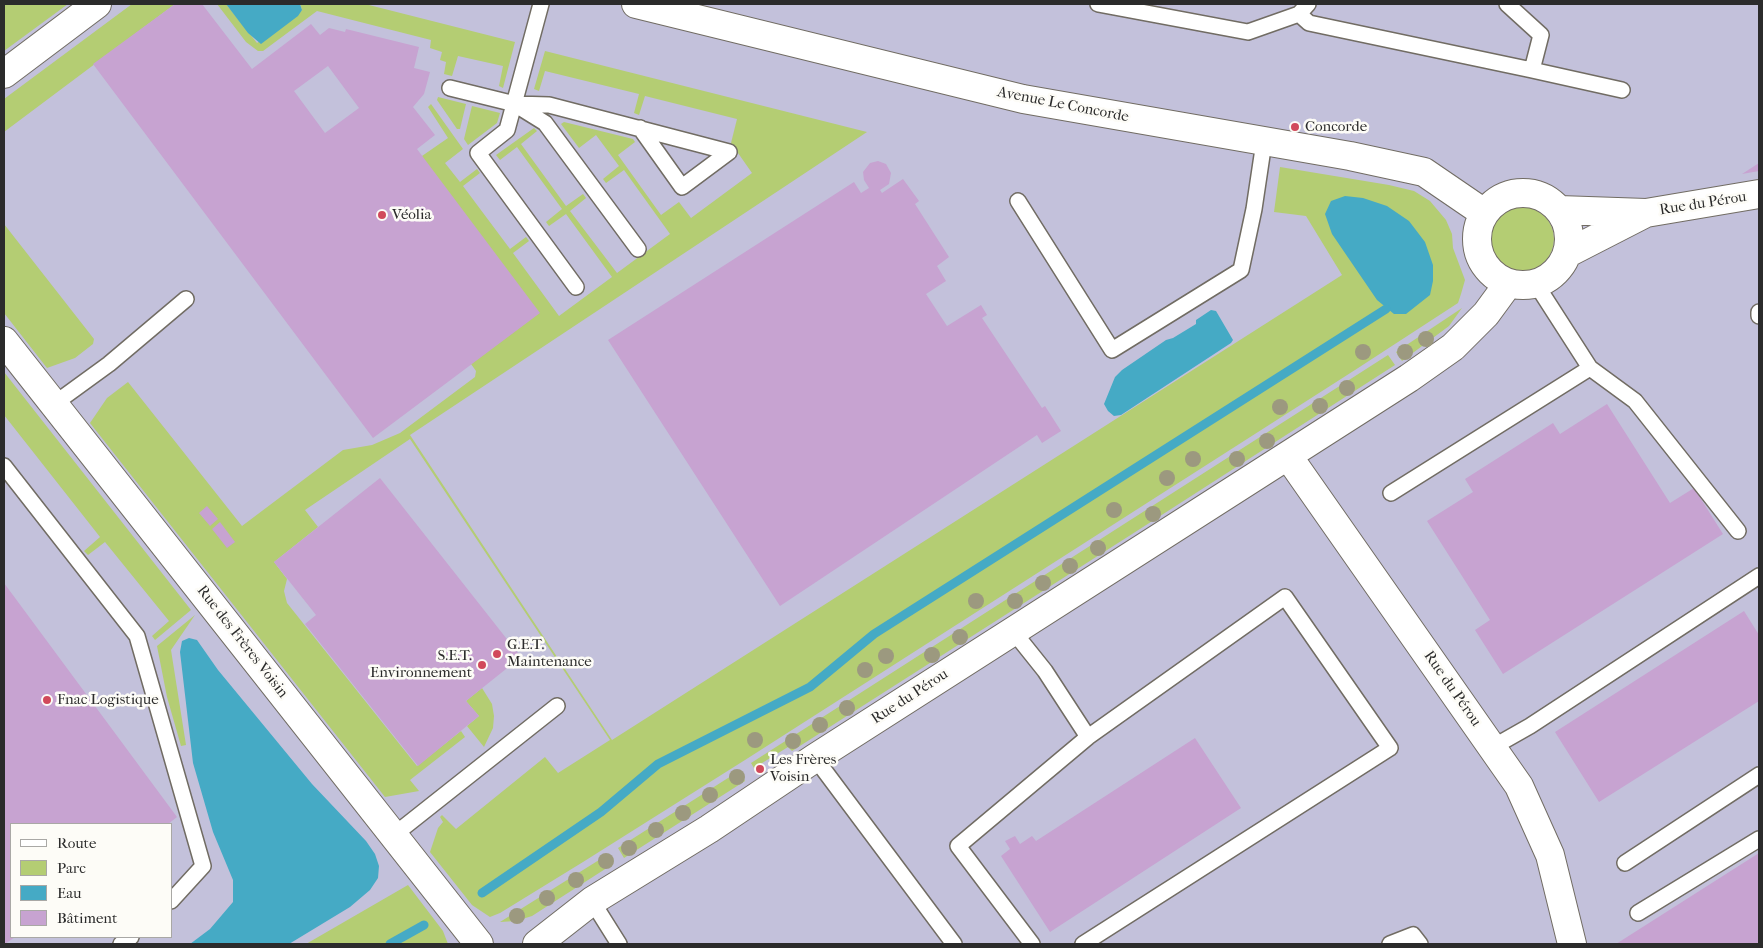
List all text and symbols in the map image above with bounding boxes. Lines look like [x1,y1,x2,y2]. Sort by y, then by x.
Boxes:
street label: Avenue Le Concorde [996,83,1130,127]
place label: Concorde [1305,118,1367,136]
marker: Concorde [1289,121,1301,133]
street label: Rue du Pérou [1658,188,1748,220]
place label: Véolia [392,206,431,224]
marker: Véolia [376,209,388,221]
street label: Rue des Frères Voisin [193,582,291,702]
place label: G.E.T. Maintenance [507,636,592,671]
place label: S.E.T. Environnement [370,647,472,682]
marker: G.E.T. Maintenance [491,648,503,660]
street label: Rue du Pérou [1419,648,1485,730]
marker: S.E.T. Environnement [476,659,488,671]
street label: Rue du Pérou [868,666,952,728]
place label: Fnac Logistique [57,691,159,709]
marker: Fnac Logistique [41,694,53,706]
place label: Les Frères Voisin [770,751,836,786]
marker: Les Frères Voisin [754,763,766,775]
legend [10,823,172,938]
text: Route [57,834,96,852]
text: Parc [57,859,86,877]
text: Eau [57,884,82,902]
text: Bâtiment [57,909,117,927]

